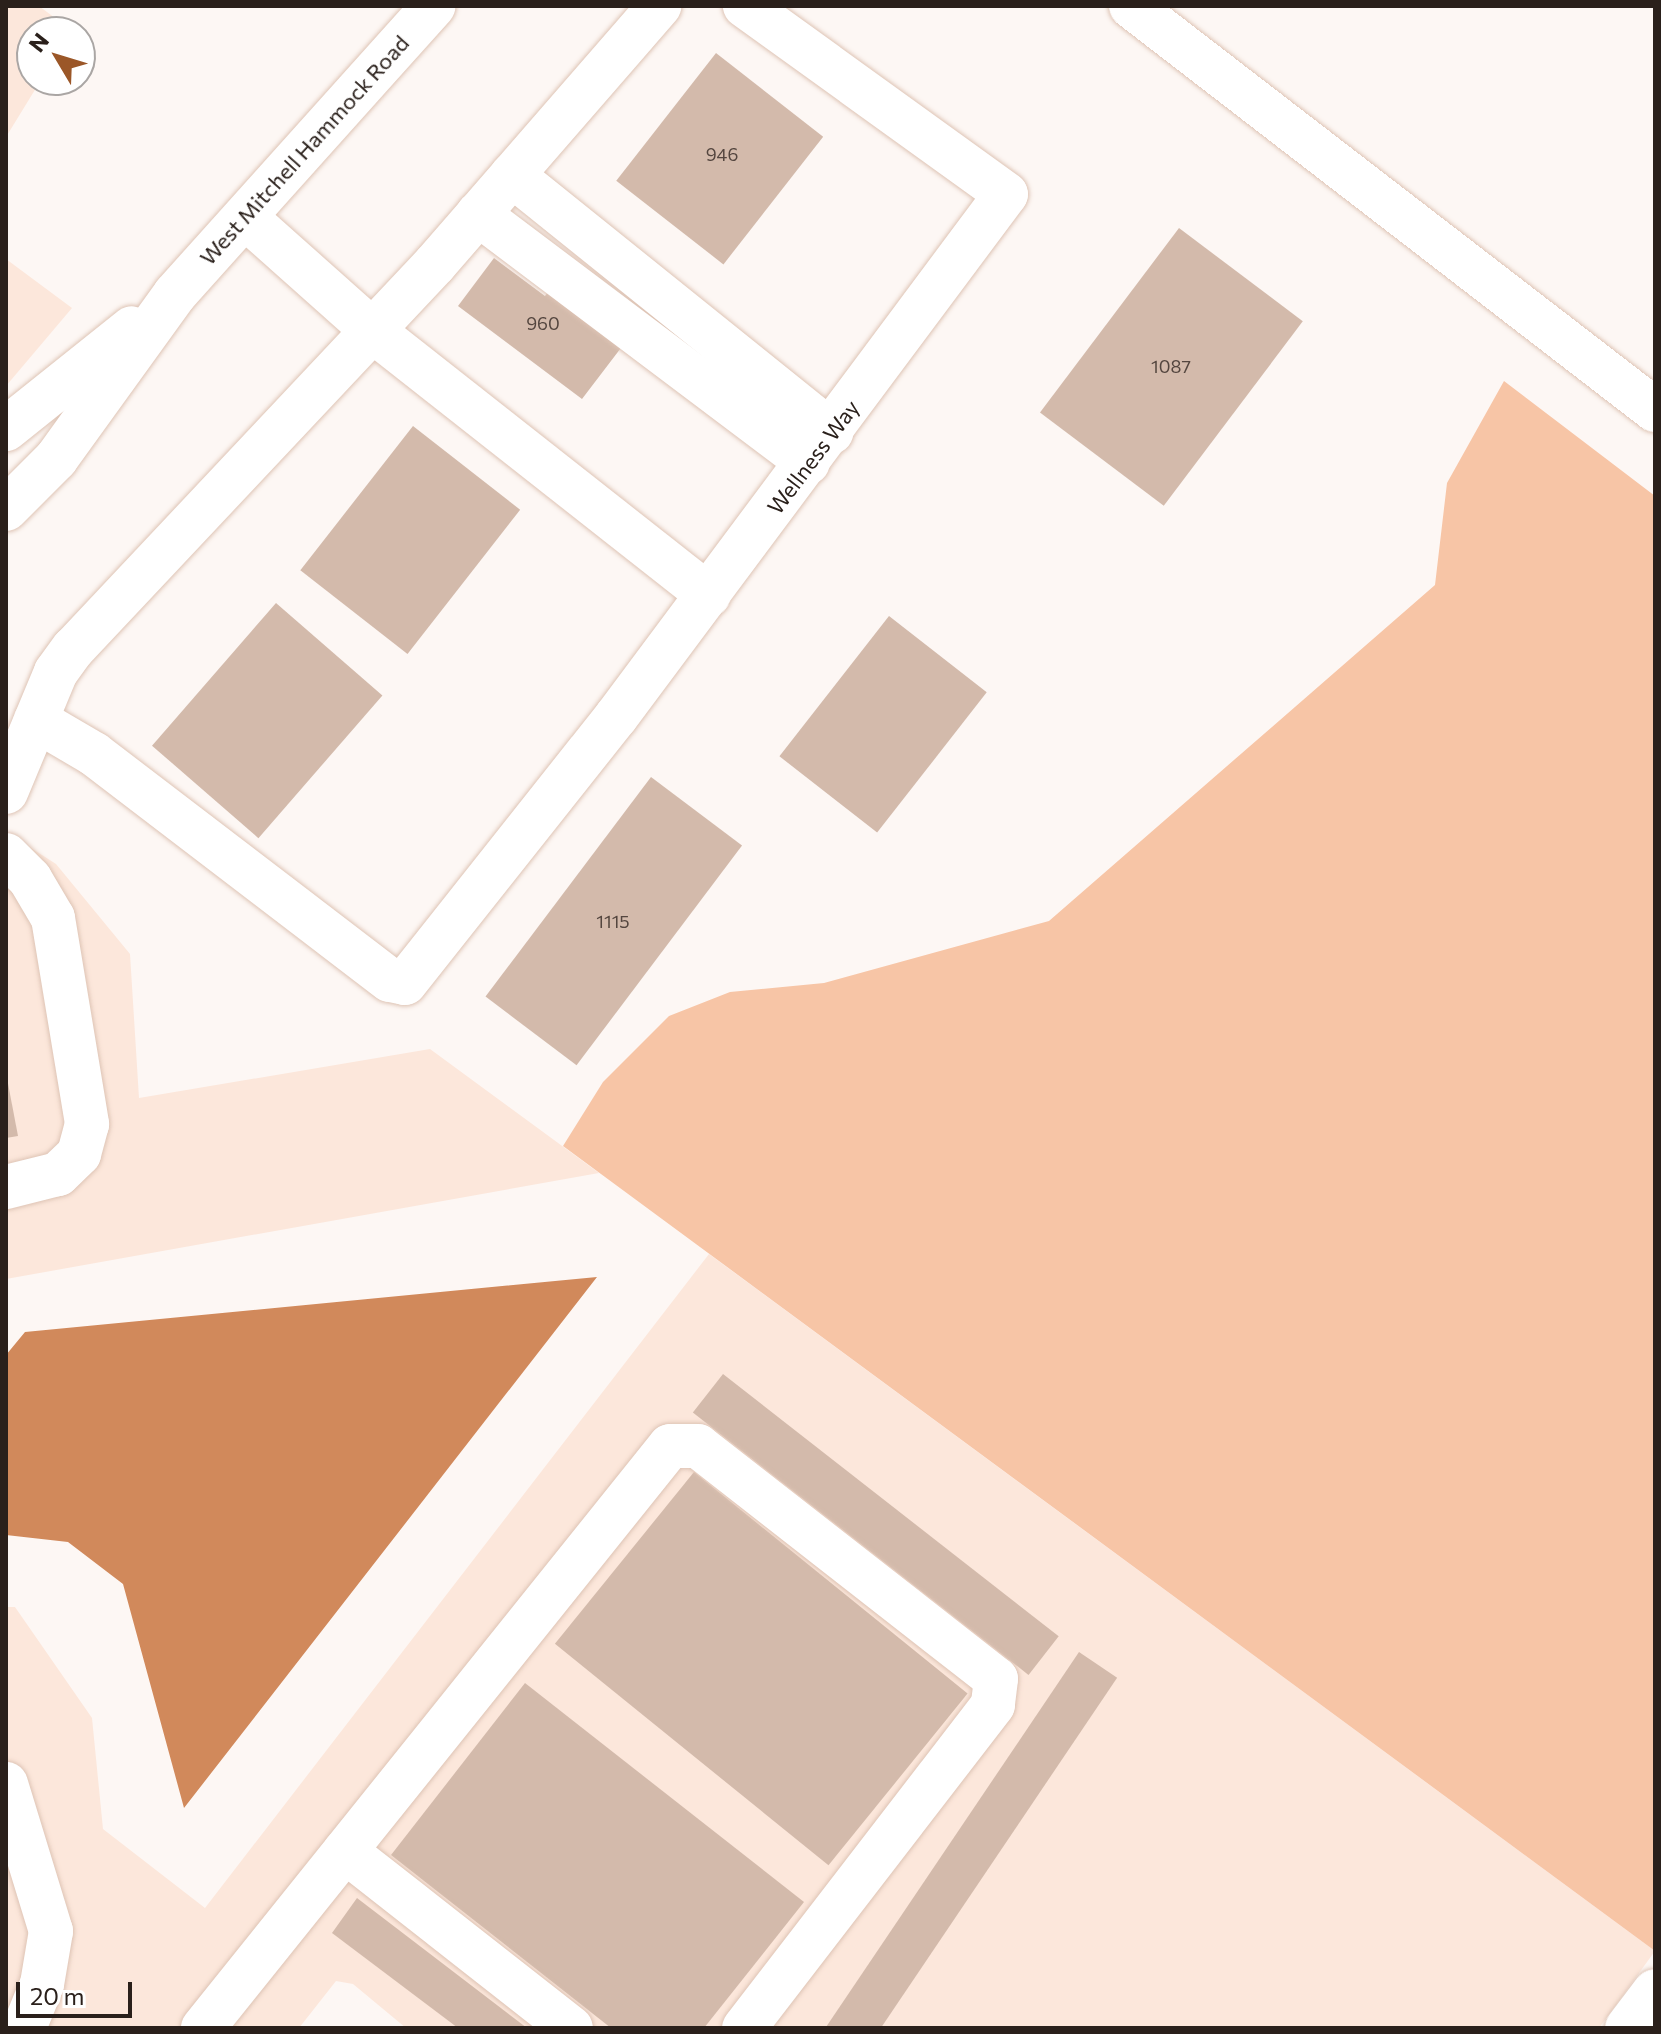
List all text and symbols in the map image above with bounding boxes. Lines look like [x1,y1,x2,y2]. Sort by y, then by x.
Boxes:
north arrow [16,16,96,96]
text: N [23,27,54,57]
street label: West Mitchell Hammock Road [194,30,414,270]
house number: 946 [706,143,738,165]
house number: 960 [526,312,560,334]
house number: 1087 [1151,355,1191,377]
street label: Wellness Way [762,395,864,519]
house number: 1115 [596,910,630,932]
scale bar [20,1966,136,2016]
text: 20 m [30,1981,84,2010]

